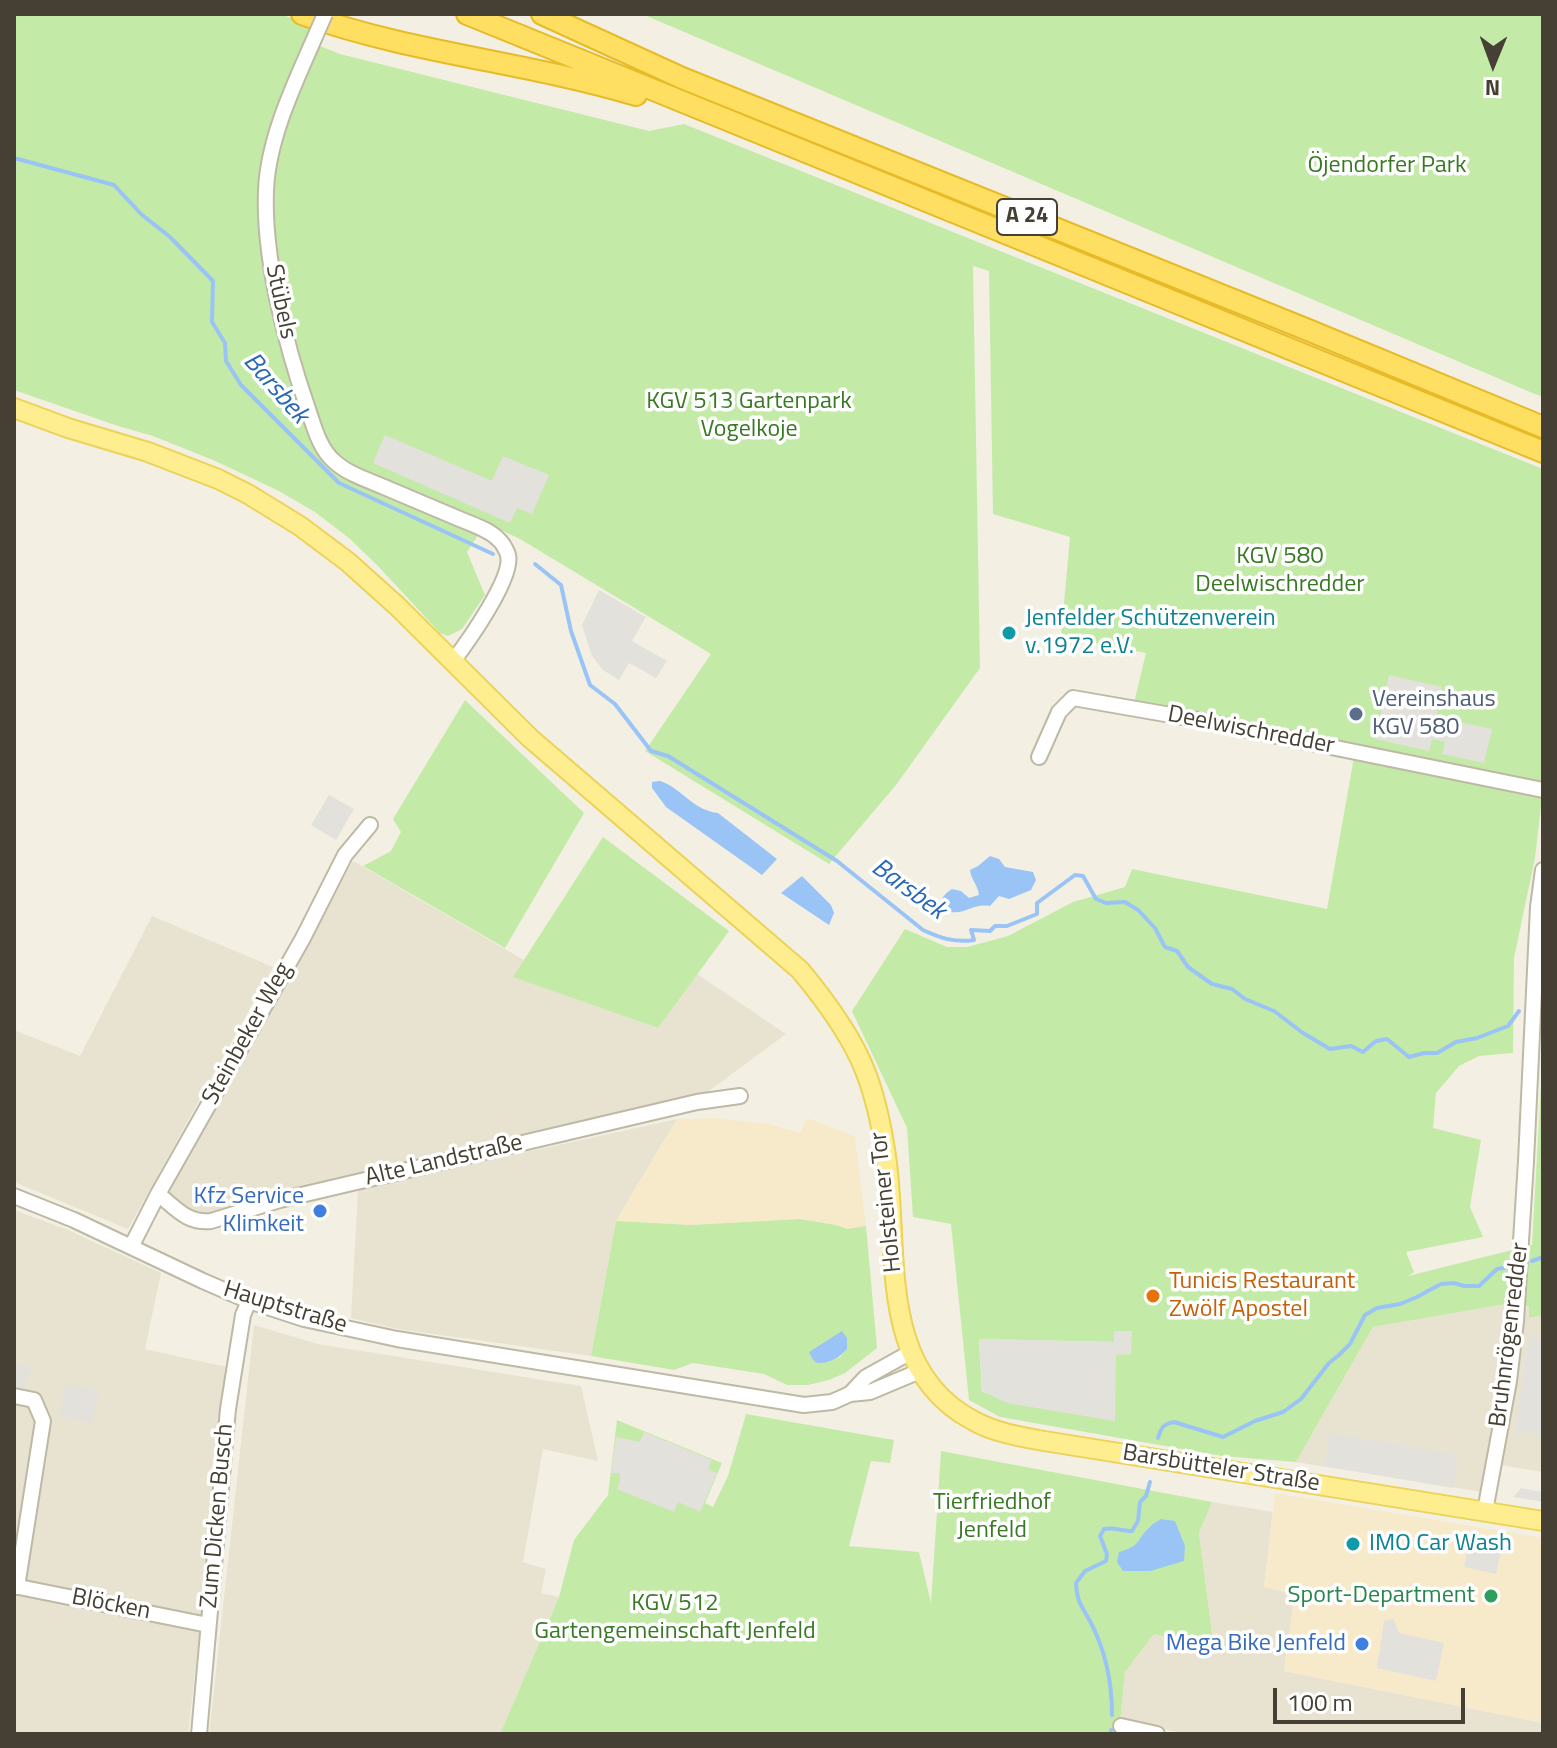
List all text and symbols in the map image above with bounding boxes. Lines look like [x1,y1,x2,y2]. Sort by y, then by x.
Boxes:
north arrow [1453,24,1533,104]
text: N [1485,71,1501,105]
park label: Öjendorfer Park [1307,152,1467,180]
road number: A 24 [997,199,1057,235]
street label: Stübels [258,262,302,342]
water label: Barsbek [236,347,314,431]
park label: KGV 513 Gartenpark Vogelkoje [646,388,852,444]
park label: KGV 580 Deelwischredder [1195,543,1365,599]
place label: Jenfelder Schützenverein v.1972 e.V. [1025,605,1276,661]
marker: Jenfelder Schützenverein v.1972 e.V. [1000,624,1018,642]
place label: Vereinshaus KGV 580 [1372,686,1496,742]
street label: Deelwischredder [1165,701,1337,761]
marker: Vereinshaus KGV 580 [1347,705,1365,723]
water label: Barsbek [865,853,951,927]
street label: Steinbeker Weg [197,958,299,1110]
street label: Alte Landstraße [363,1129,525,1193]
street label: Holsteiner Tor [865,1130,909,1274]
place label: Kfz Service Klimkeit [194,1183,304,1239]
marker: Kfz Service Klimkeit [311,1202,329,1220]
street label: Bruhnrögenredder [1484,1241,1536,1429]
place label: Tunicis Restaurant Zwölf Apostel [1169,1268,1355,1324]
street label: Hauptstraße [220,1276,350,1340]
marker: Tunicis Restaurant Zwölf Apostel [1144,1287,1162,1305]
street label: Zum Dicken Busch [196,1422,240,1610]
street label: Barsbütteler Straße [1120,1439,1322,1499]
park label: Tierfriedhof Jenfeld [933,1489,1051,1545]
place label: IMO Car Wash [1369,1530,1512,1558]
marker: IMO Car Wash [1344,1535,1362,1553]
place label: Sport-Department [1288,1582,1475,1610]
street label: Blöcken [69,1583,153,1627]
marker: Sport-Department [1482,1587,1500,1605]
park label: KGV 512 Gartengemeinschaft Jenfeld [534,1590,816,1646]
place label: Mega Bike Jenfeld [1166,1630,1346,1658]
marker: Mega Bike Jenfeld [1353,1635,1371,1653]
scale bar [1277,1672,1469,1722]
text: 100 m [1287,1684,1353,1720]

